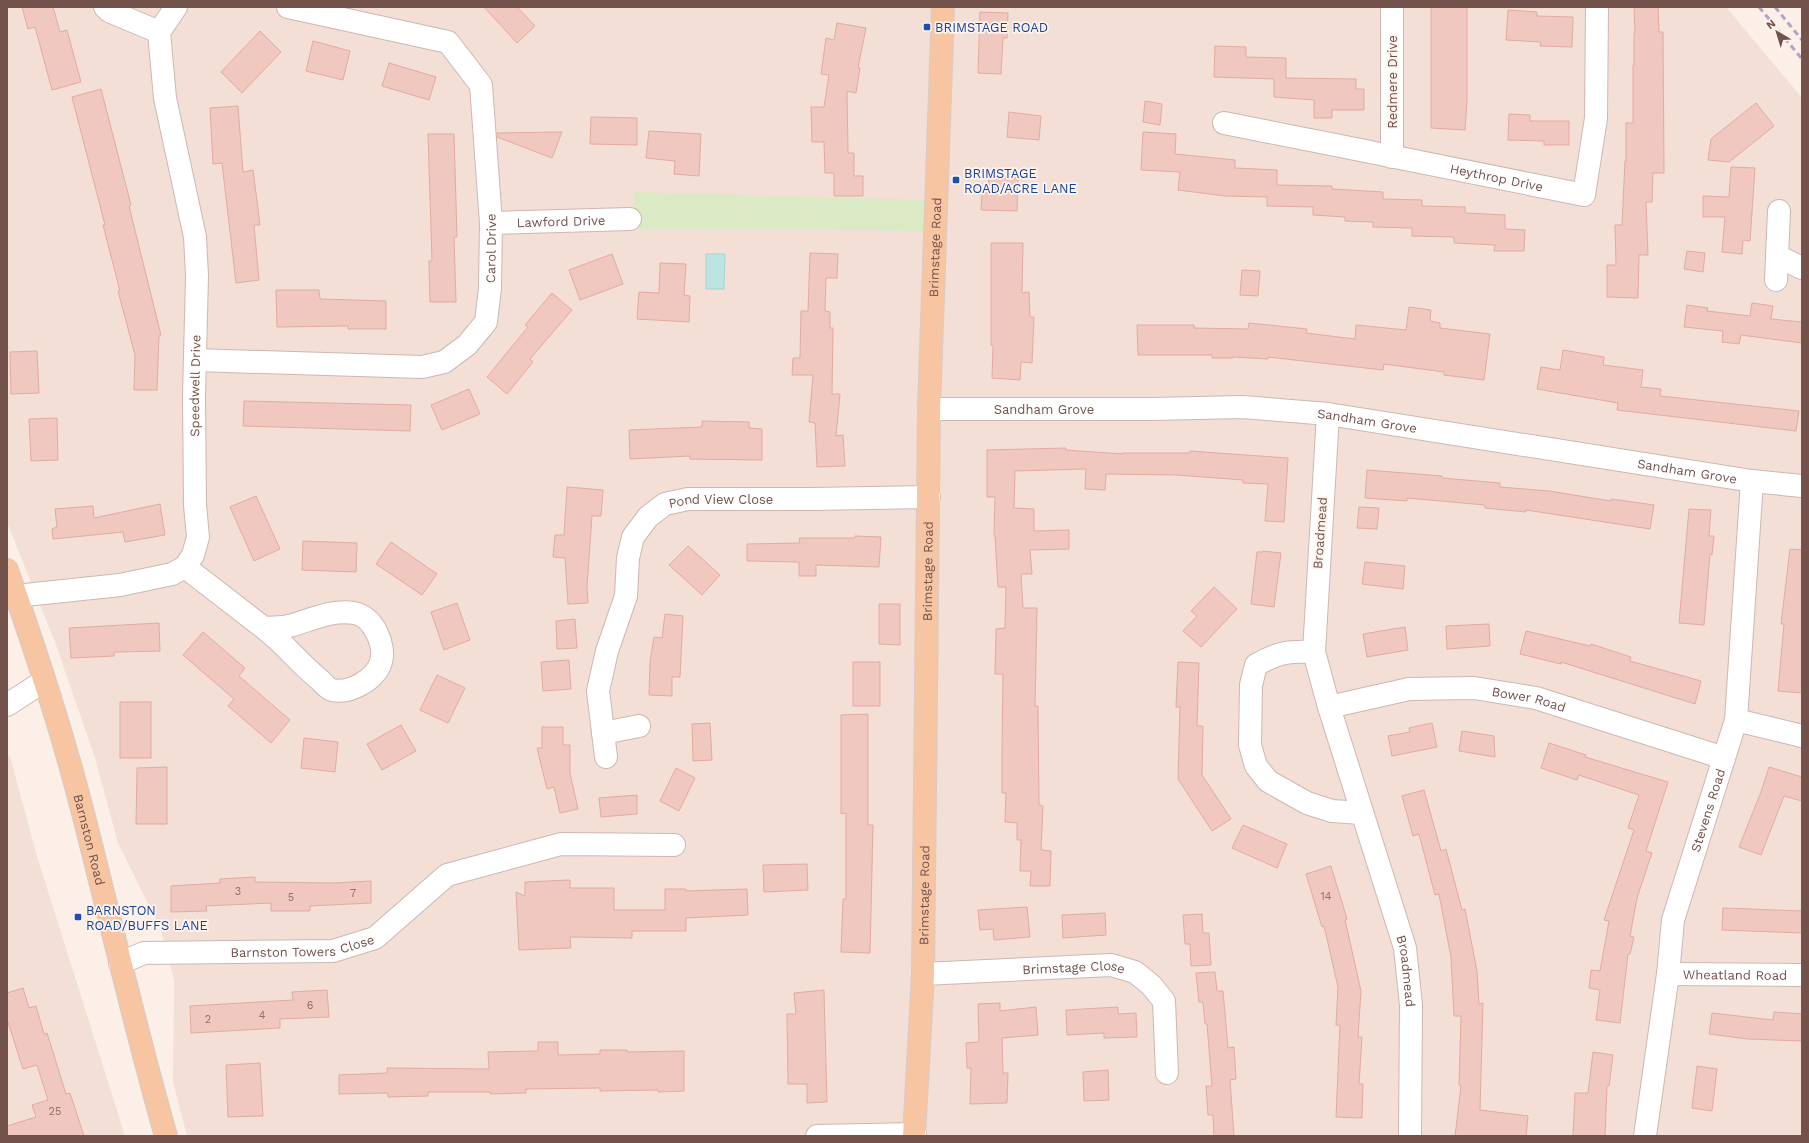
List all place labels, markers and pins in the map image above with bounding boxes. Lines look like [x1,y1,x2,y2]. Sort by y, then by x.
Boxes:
place label: BRIMSTAGE ROAD [935,20,1048,35]
marker: BRIMSTAGE ROAD [922,22,932,32]
place label: BRIMSTAGE ROAD/ACRE LANE [964,166,1077,196]
marker: BRIMSTAGE ROAD/ACRE LANE [951,175,961,185]
place label: BARNSTON ROAD/BUFFS LANE [86,903,208,933]
marker: BARNSTON ROAD/BUFFS LANE [73,912,83,922]

